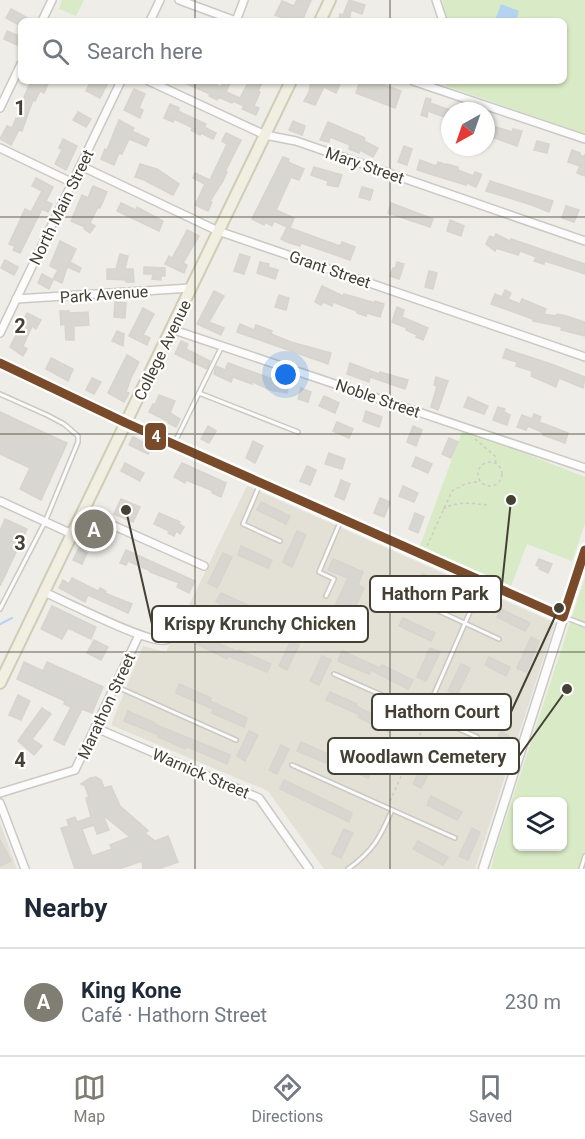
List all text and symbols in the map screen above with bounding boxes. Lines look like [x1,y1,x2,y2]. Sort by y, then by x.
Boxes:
search box [18,18,567,84]
icon: search [39,35,72,68]
text: Search here [87,39,203,64]
text: 1 [14,96,26,120]
north arrow [441,102,495,156]
street label: Mary Street [323,143,407,188]
street label: North Main Street [25,146,98,268]
street label: Grant Street [287,247,373,292]
street label: Park Avenue [59,282,149,307]
street label: College Avenue [130,297,195,404]
text: 2 [14,314,26,338]
your location [271,360,300,389]
street label: Noble Street [333,375,423,422]
line badge: 4 [144,422,167,451]
text: 4 [151,427,161,446]
pin: A [74,506,113,552]
text: 3 [14,531,26,555]
callout: Hathorn Park [370,576,501,612]
text: Hathorn Park [381,583,489,604]
callout: Krispy Krunchy Chicken [152,606,368,642]
text: Krispy Krunchy Chicken [164,613,356,634]
street label: Marathon Street [74,650,139,762]
callout: Hathorn Court [372,694,511,730]
text: Hathorn Court [385,701,499,722]
callout: Woodlawn Cemetery [328,738,519,774]
street label: Warnick Street [149,745,252,802]
text: Woodlawn Cemetery [340,746,507,767]
text: 4 [14,748,26,772]
map controls [513,797,567,851]
button: layers [513,797,567,851]
text: Nearby [24,893,107,923]
text: King Kone [81,978,182,1003]
text: A [37,990,50,1014]
text: 230 m [505,990,561,1014]
text: Café · Hathorn Street [81,1003,267,1027]
tab: Map [73,1071,106,1126]
tab: Directions [251,1071,323,1126]
tab: Saved [469,1071,512,1126]

